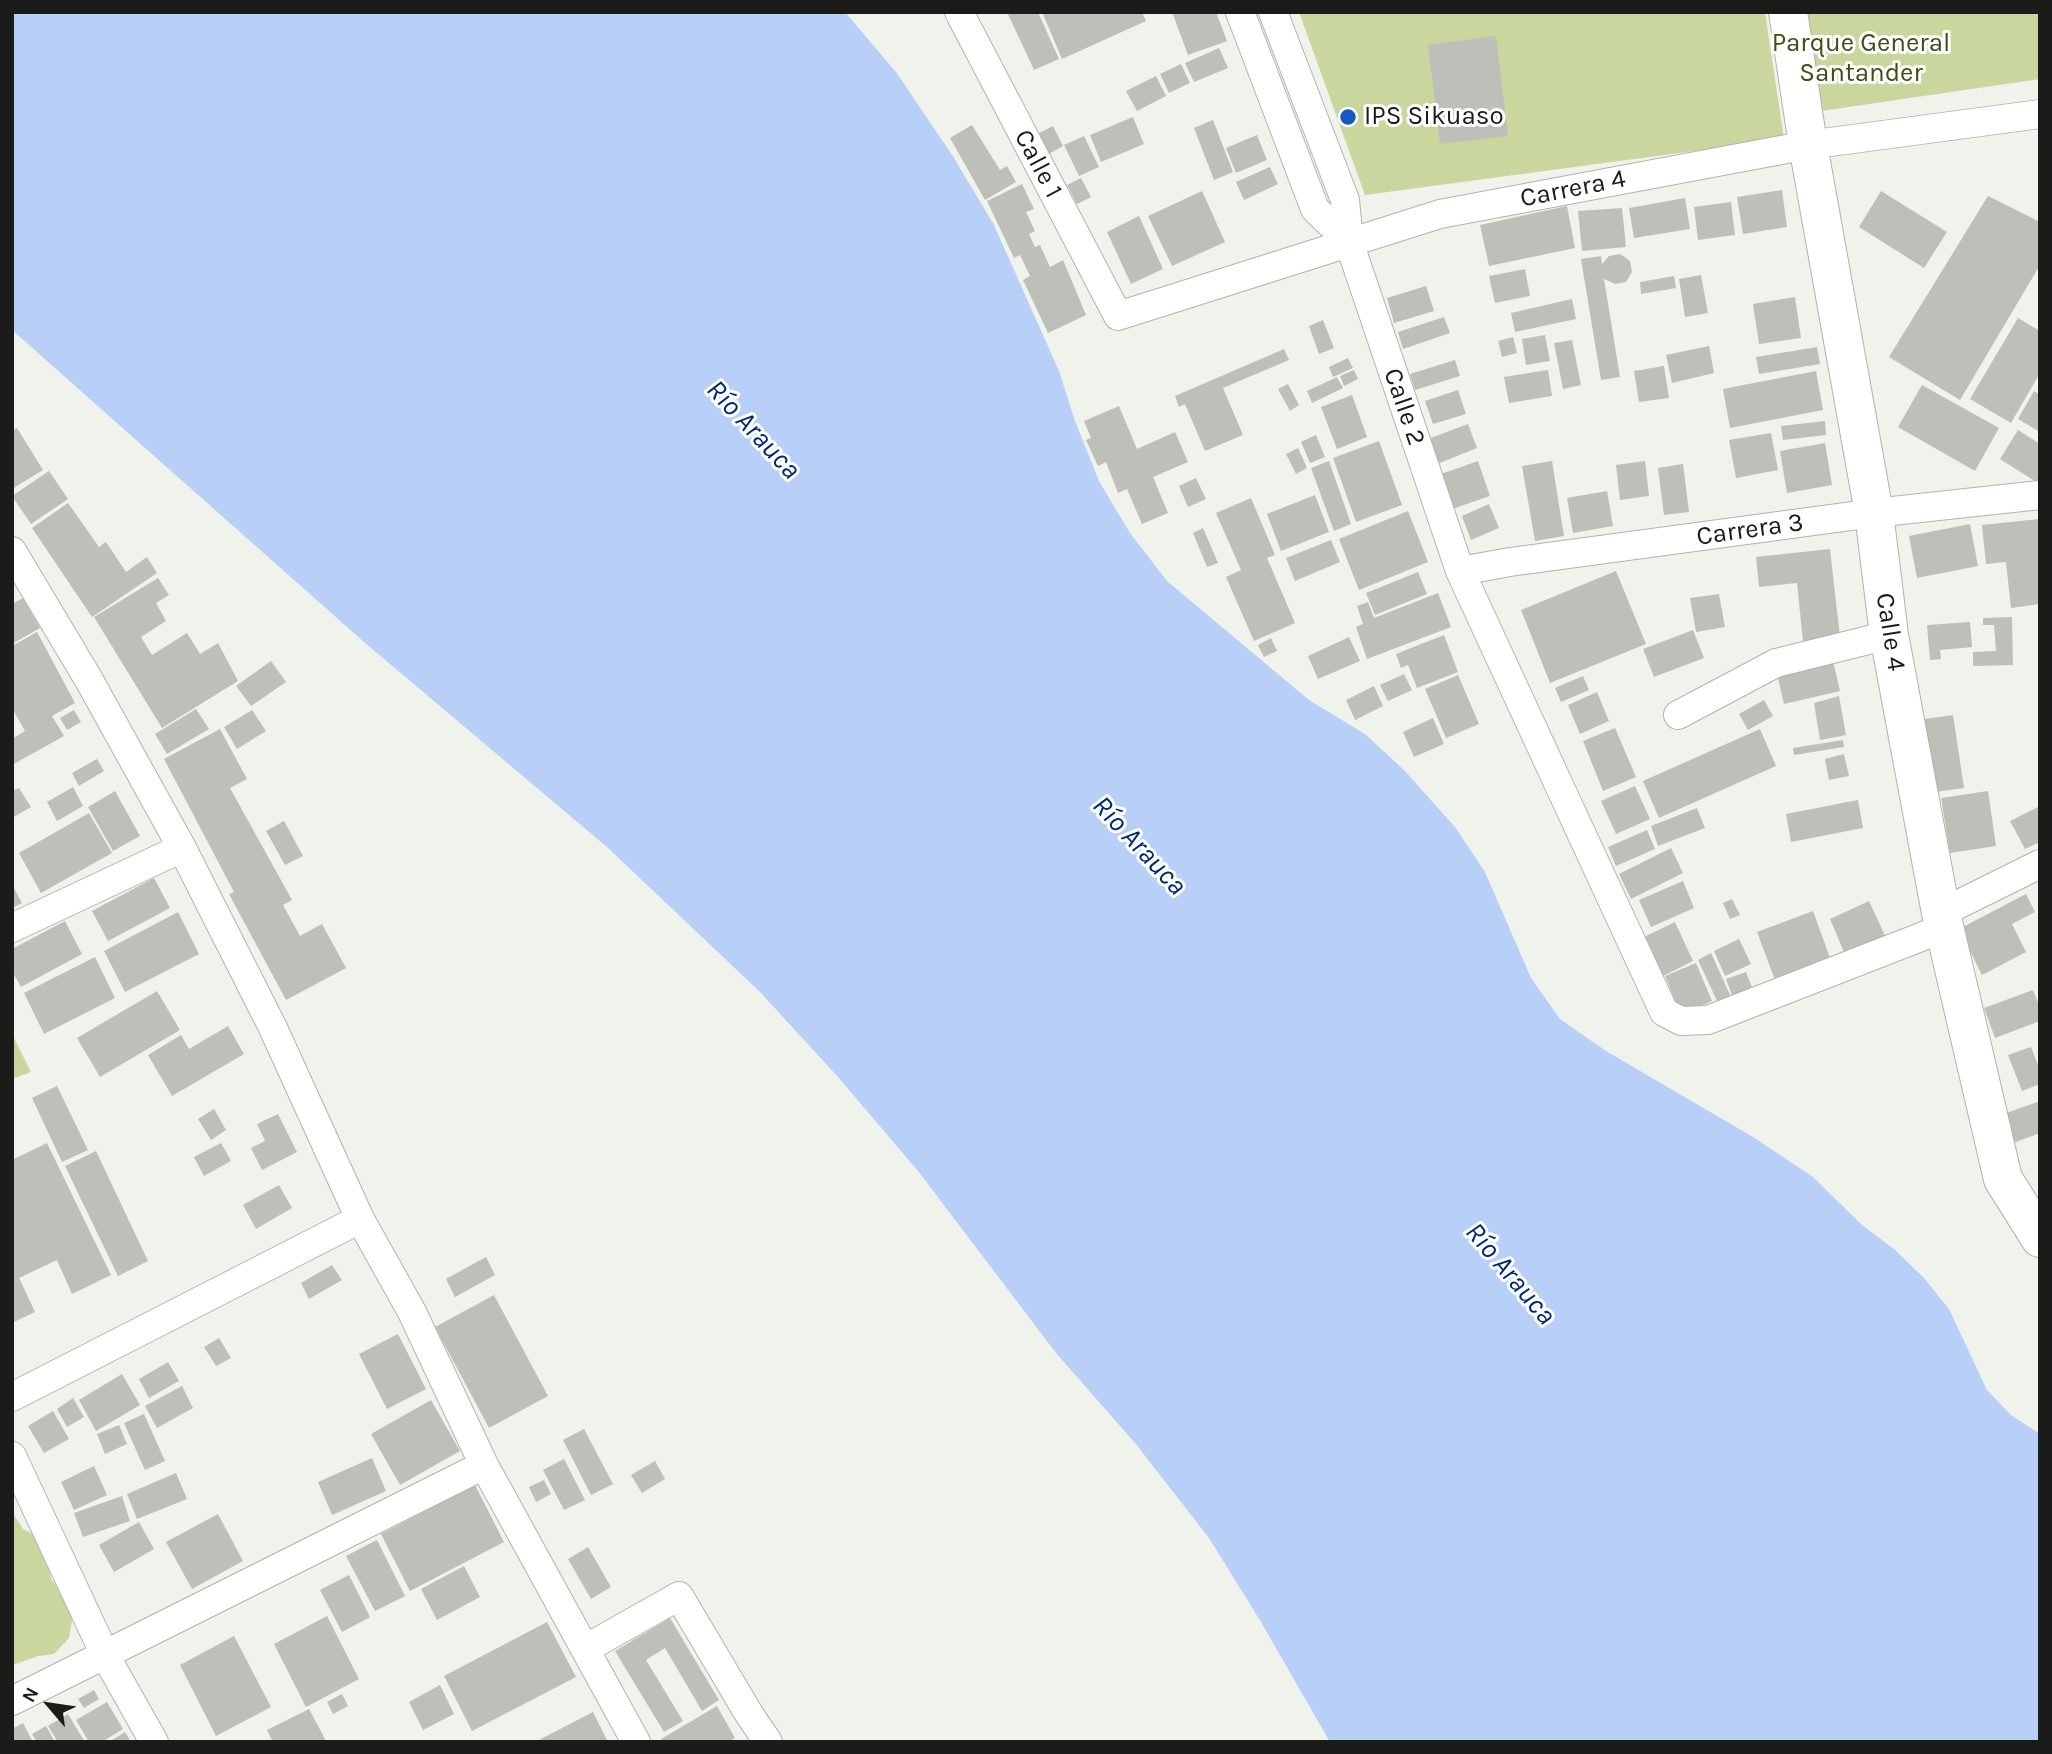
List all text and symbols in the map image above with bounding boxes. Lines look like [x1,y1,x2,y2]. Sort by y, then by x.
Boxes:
park label: Parque General Santander [1772,28,1950,90]
place label: IPS Sikuaso [1364,101,1504,133]
marker: IPS Sikuaso [1338,107,1358,127]
street label: Calle 1 [1007,124,1069,204]
street label: Carrera 4 [1518,163,1628,215]
street label: Calle 2 [1376,364,1432,450]
water label: Río Arauca [699,373,807,487]
street label: Carrera 3 [1695,507,1805,553]
street label: Calle 4 [1868,591,1912,673]
water label: Río Arauca [1085,789,1193,903]
water label: Río Arauca [1458,1216,1562,1332]
north arrow [14,1670,84,1740]
text: N [18,1684,44,1706]

